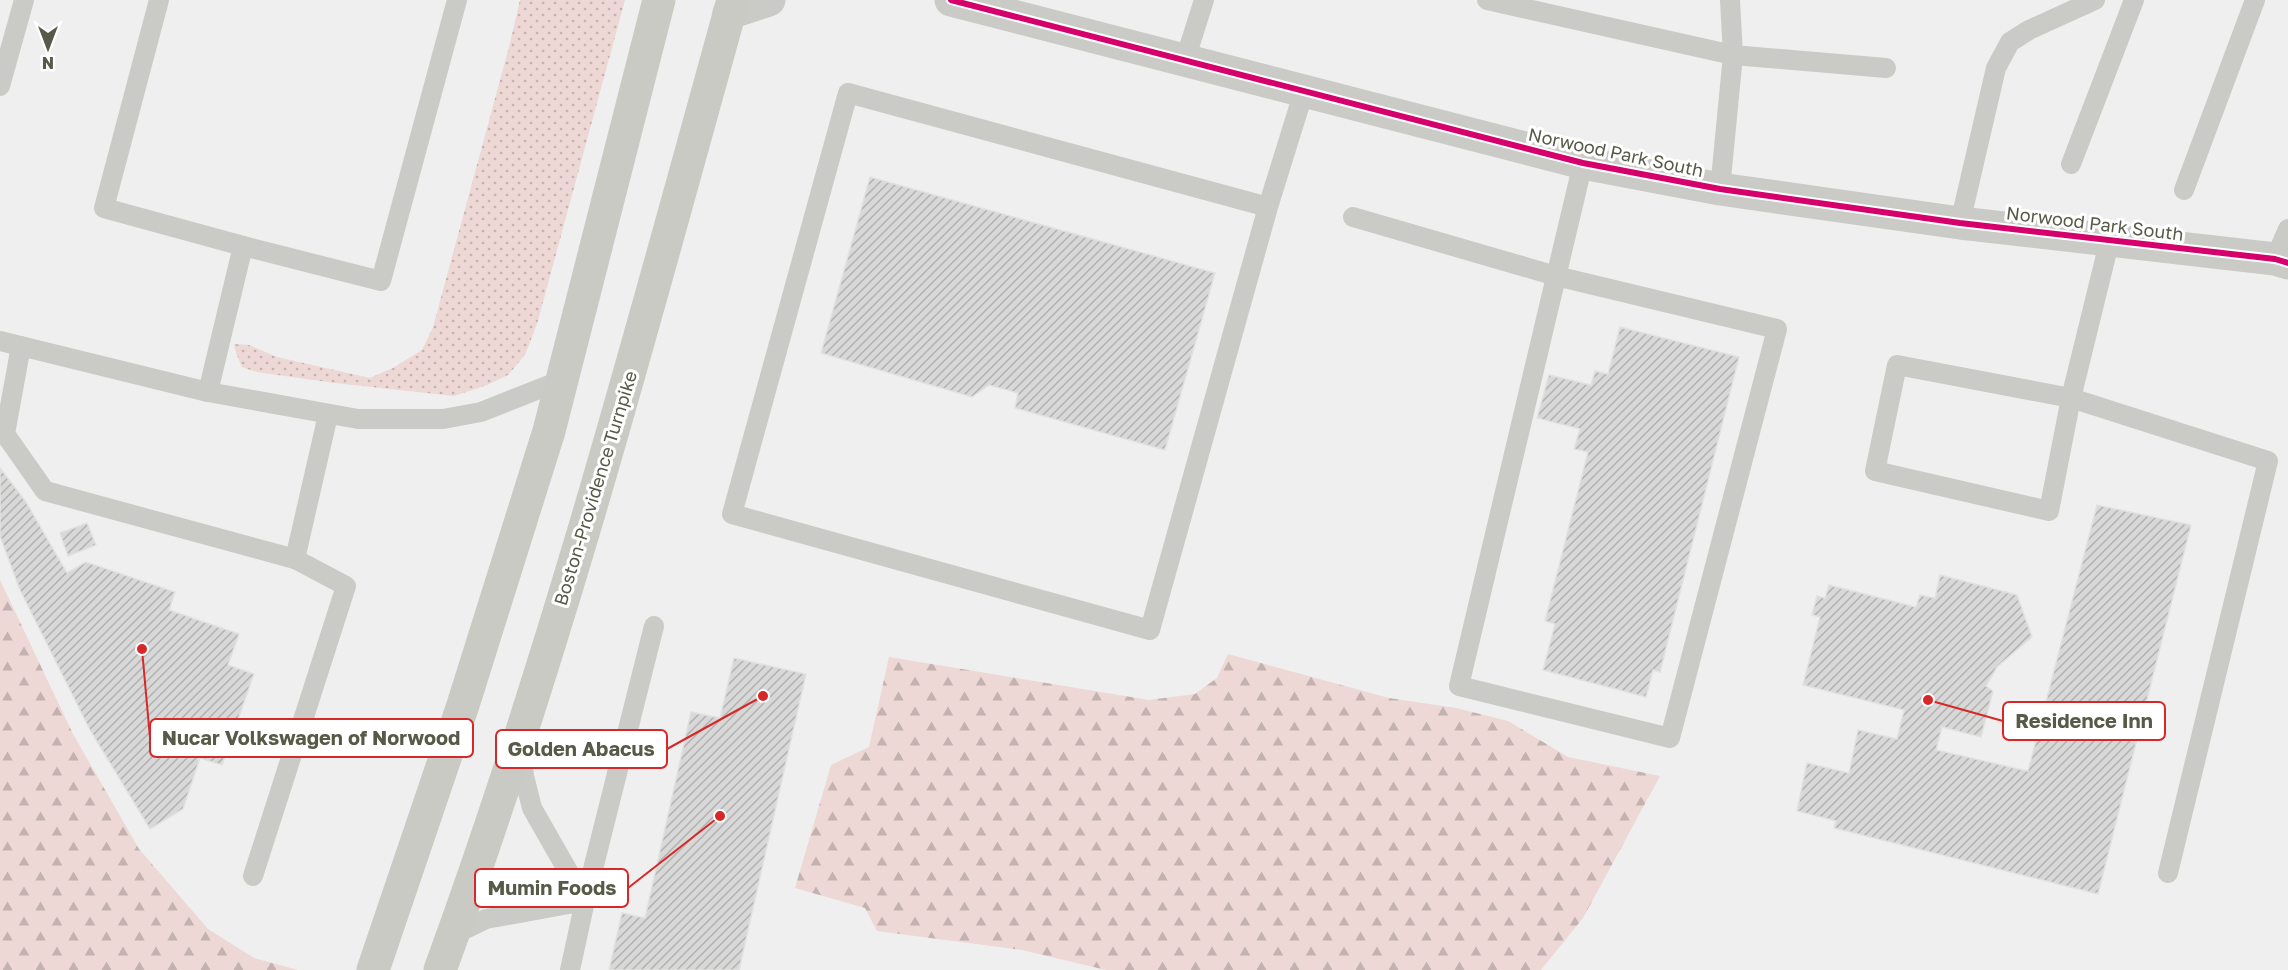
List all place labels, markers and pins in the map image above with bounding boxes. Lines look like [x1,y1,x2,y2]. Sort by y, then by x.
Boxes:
callout: Residence Inn [2003,702,2165,740]
callout: Nucar Volkswagen of Norwood [150,719,473,757]
callout: Golden Abacus [496,730,667,768]
callout: Mumin Foods [475,869,628,907]

